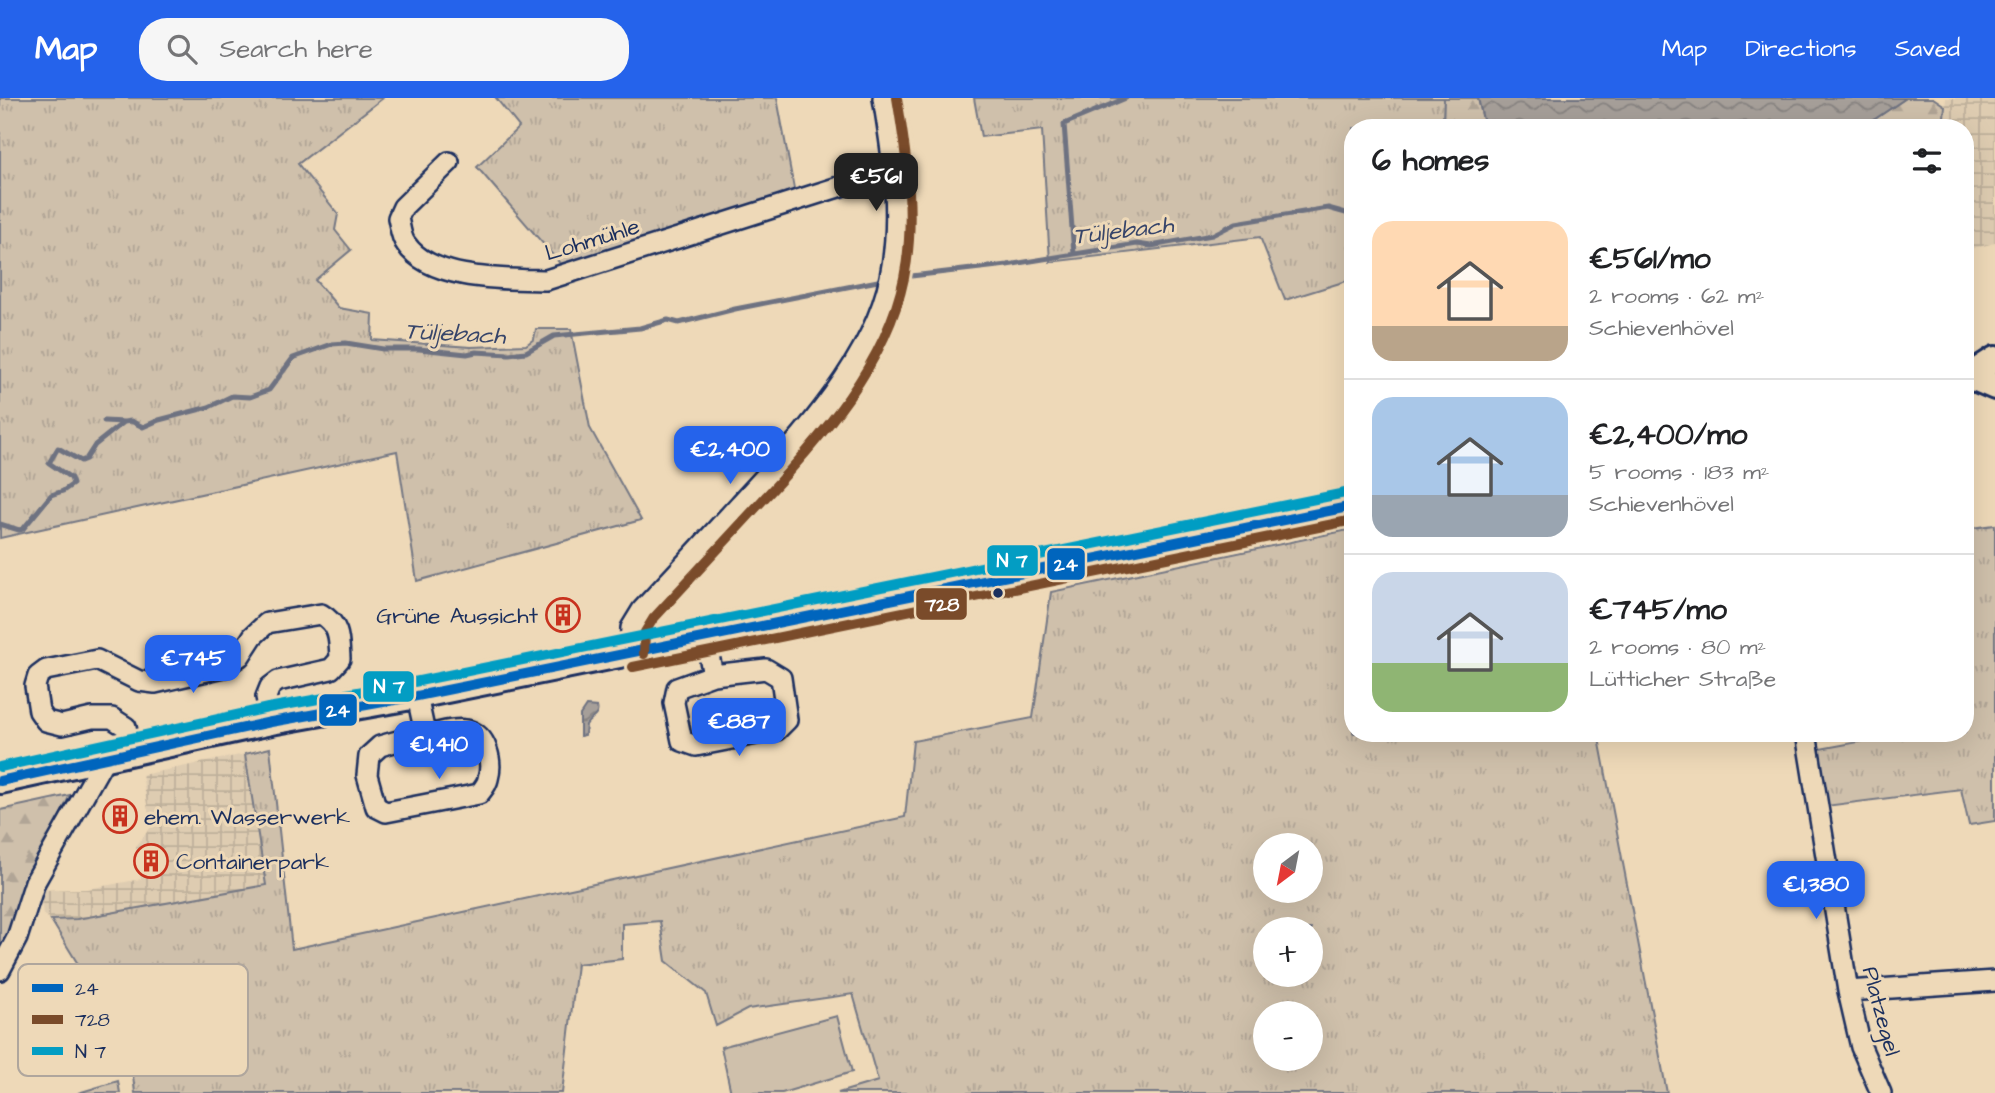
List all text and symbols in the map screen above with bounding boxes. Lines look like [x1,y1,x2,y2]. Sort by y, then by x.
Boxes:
search box [139,18,629,81]
text: Map [35,26,97,72]
icon: search [163,30,201,68]
text: Search here [219,31,373,67]
text: Map [1662,32,1707,66]
text: Directions [1745,32,1857,66]
text: Saved [1895,32,1960,66]
text: 6 homes [1372,140,1489,182]
icon: filters [1908,142,1946,180]
pin: €561 [835,153,917,213]
text: €561 [850,160,902,192]
water label: Tüljebach [1071,208,1176,254]
street label: Lohmühle [541,210,643,269]
text: €561/mo [1589,238,1711,280]
icon: home [1428,249,1512,333]
text: 2 rooms · 62 m² [1589,280,1764,312]
text: Schievenhövel [1589,312,1734,344]
water label: Tüljebach [404,314,507,354]
text: €2,400/mo [1589,414,1748,456]
icon: home [1428,425,1512,509]
pin: €2,400 [673,426,787,486]
text: €2,400 [690,433,770,465]
text: 5 rooms · 183 m² [1589,456,1769,488]
text: Schievenhövel [1589,488,1734,520]
line badge: N 7 [986,544,1039,577]
line badge: 24 [1046,547,1086,581]
text: N 7 [996,548,1028,575]
text: 24 [1053,552,1078,579]
unlabelled marker [991,586,1005,600]
line badge: 728 [915,587,968,621]
text: €745/mo [1589,589,1727,631]
text: 728 [924,592,960,619]
building icon: Grüne Aussicht [544,596,582,634]
place label: Grüne Aussicht [376,600,539,632]
icon: home [1428,600,1512,684]
text: 2 rooms · 80 m² [1589,631,1766,663]
pin: €745 [152,636,234,695]
text: €745 [161,642,225,674]
text: Lütticher Straße [1589,663,1776,695]
line badge: N 7 [362,670,415,703]
text: N 7 [373,674,405,701]
line badge: 24 [318,693,358,727]
text: 24 [325,698,350,725]
pin: €887 [698,698,780,758]
text: €887 [708,705,770,737]
pin: €1,410 [382,722,496,781]
text: €1,410 [410,728,468,760]
building icon: ehem. Wasserwerk [101,797,139,835]
place label: ehem. Wasserwerk [144,801,350,833]
north arrow [1253,833,1323,903]
map controls [1253,833,1323,1071]
building icon: Containerpark [132,842,170,880]
place label: Containerpark [176,846,329,878]
pin: €1,380 [1759,862,1873,921]
text: €1,380 [1783,868,1849,900]
button: + [1253,917,1323,987]
street label: Platzegel [1853,963,1908,1060]
legend [18,964,248,1076]
text: 24 [75,976,99,1003]
button: − [1253,1001,1323,1071]
text: 728 [75,1007,110,1034]
text: N 7 [75,1039,107,1066]

